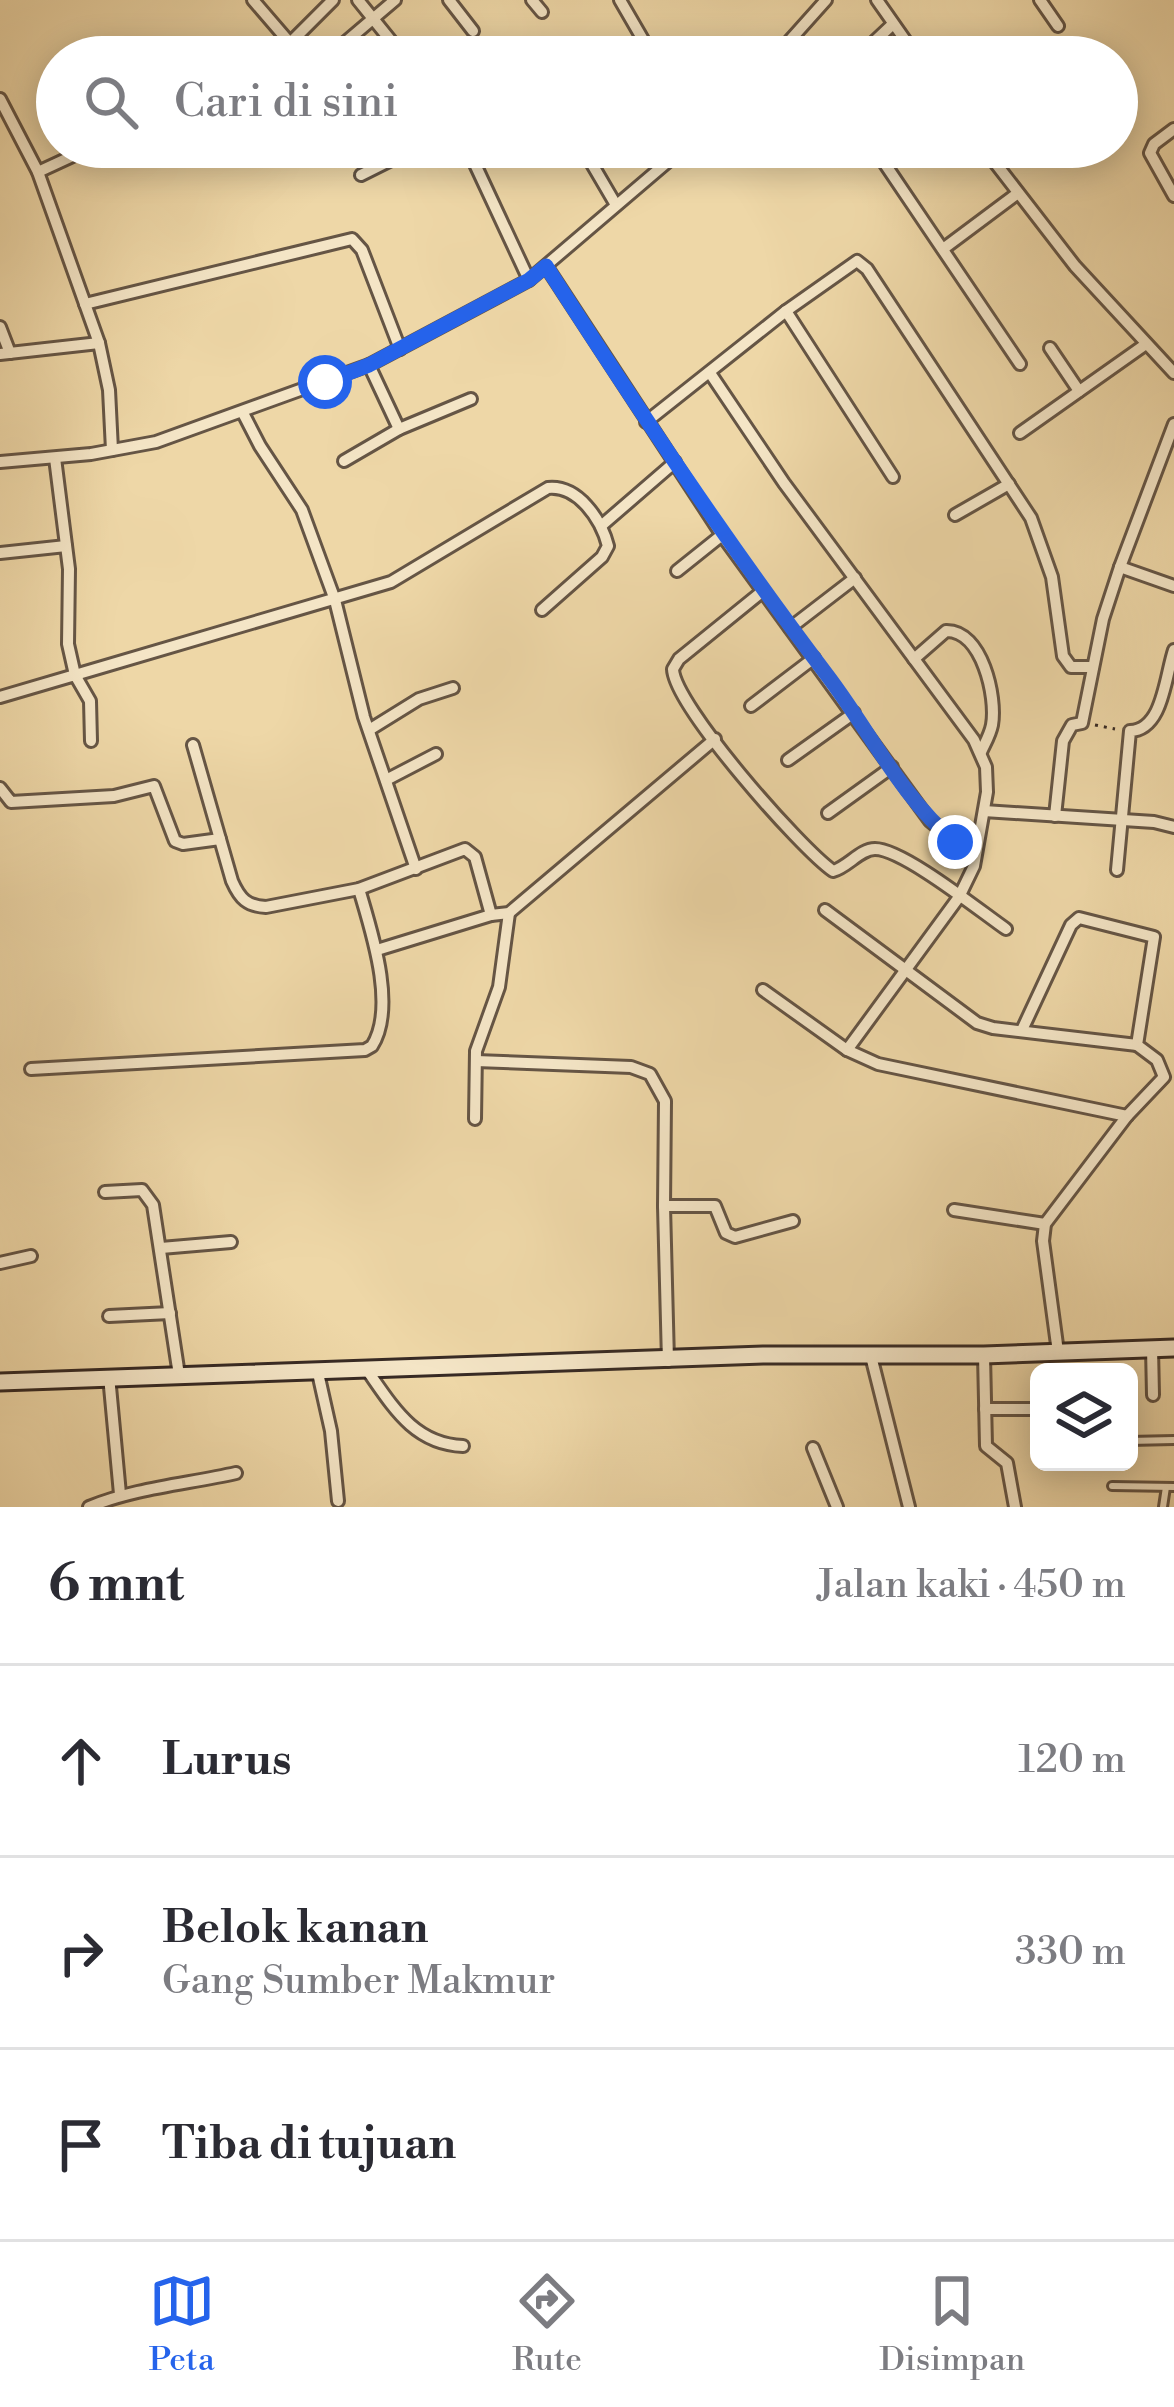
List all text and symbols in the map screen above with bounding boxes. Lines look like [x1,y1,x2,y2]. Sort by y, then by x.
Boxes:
search box [36,36,1138,168]
icon: search [78,69,144,135]
text: Cari di sini [174,74,398,131]
route start [298,355,352,409]
route end [928,815,982,869]
map controls [1030,1363,1138,1471]
button: layers [1030,1363,1138,1471]
text: 6 mnt [48,1553,184,1617]
text: Jalan kaki · 450 m [817,1561,1126,1610]
icon: ahead [48,1728,114,1794]
text: Lurus [162,1732,292,1789]
text: 120 m [1018,1736,1126,1785]
text: Belok kanan [162,1900,429,1957]
icon: right [48,1920,114,1986]
text: 330 m [1015,1928,1126,1977]
text: Gang Sumber Makmur [162,1957,555,2006]
icon: arrive [48,2112,114,2178]
text: Tiba di tujuan [162,2116,456,2173]
tab: Peta [149,2268,215,2381]
tab: Rute [512,2268,582,2381]
tab: Disimpan [879,2268,1025,2381]

